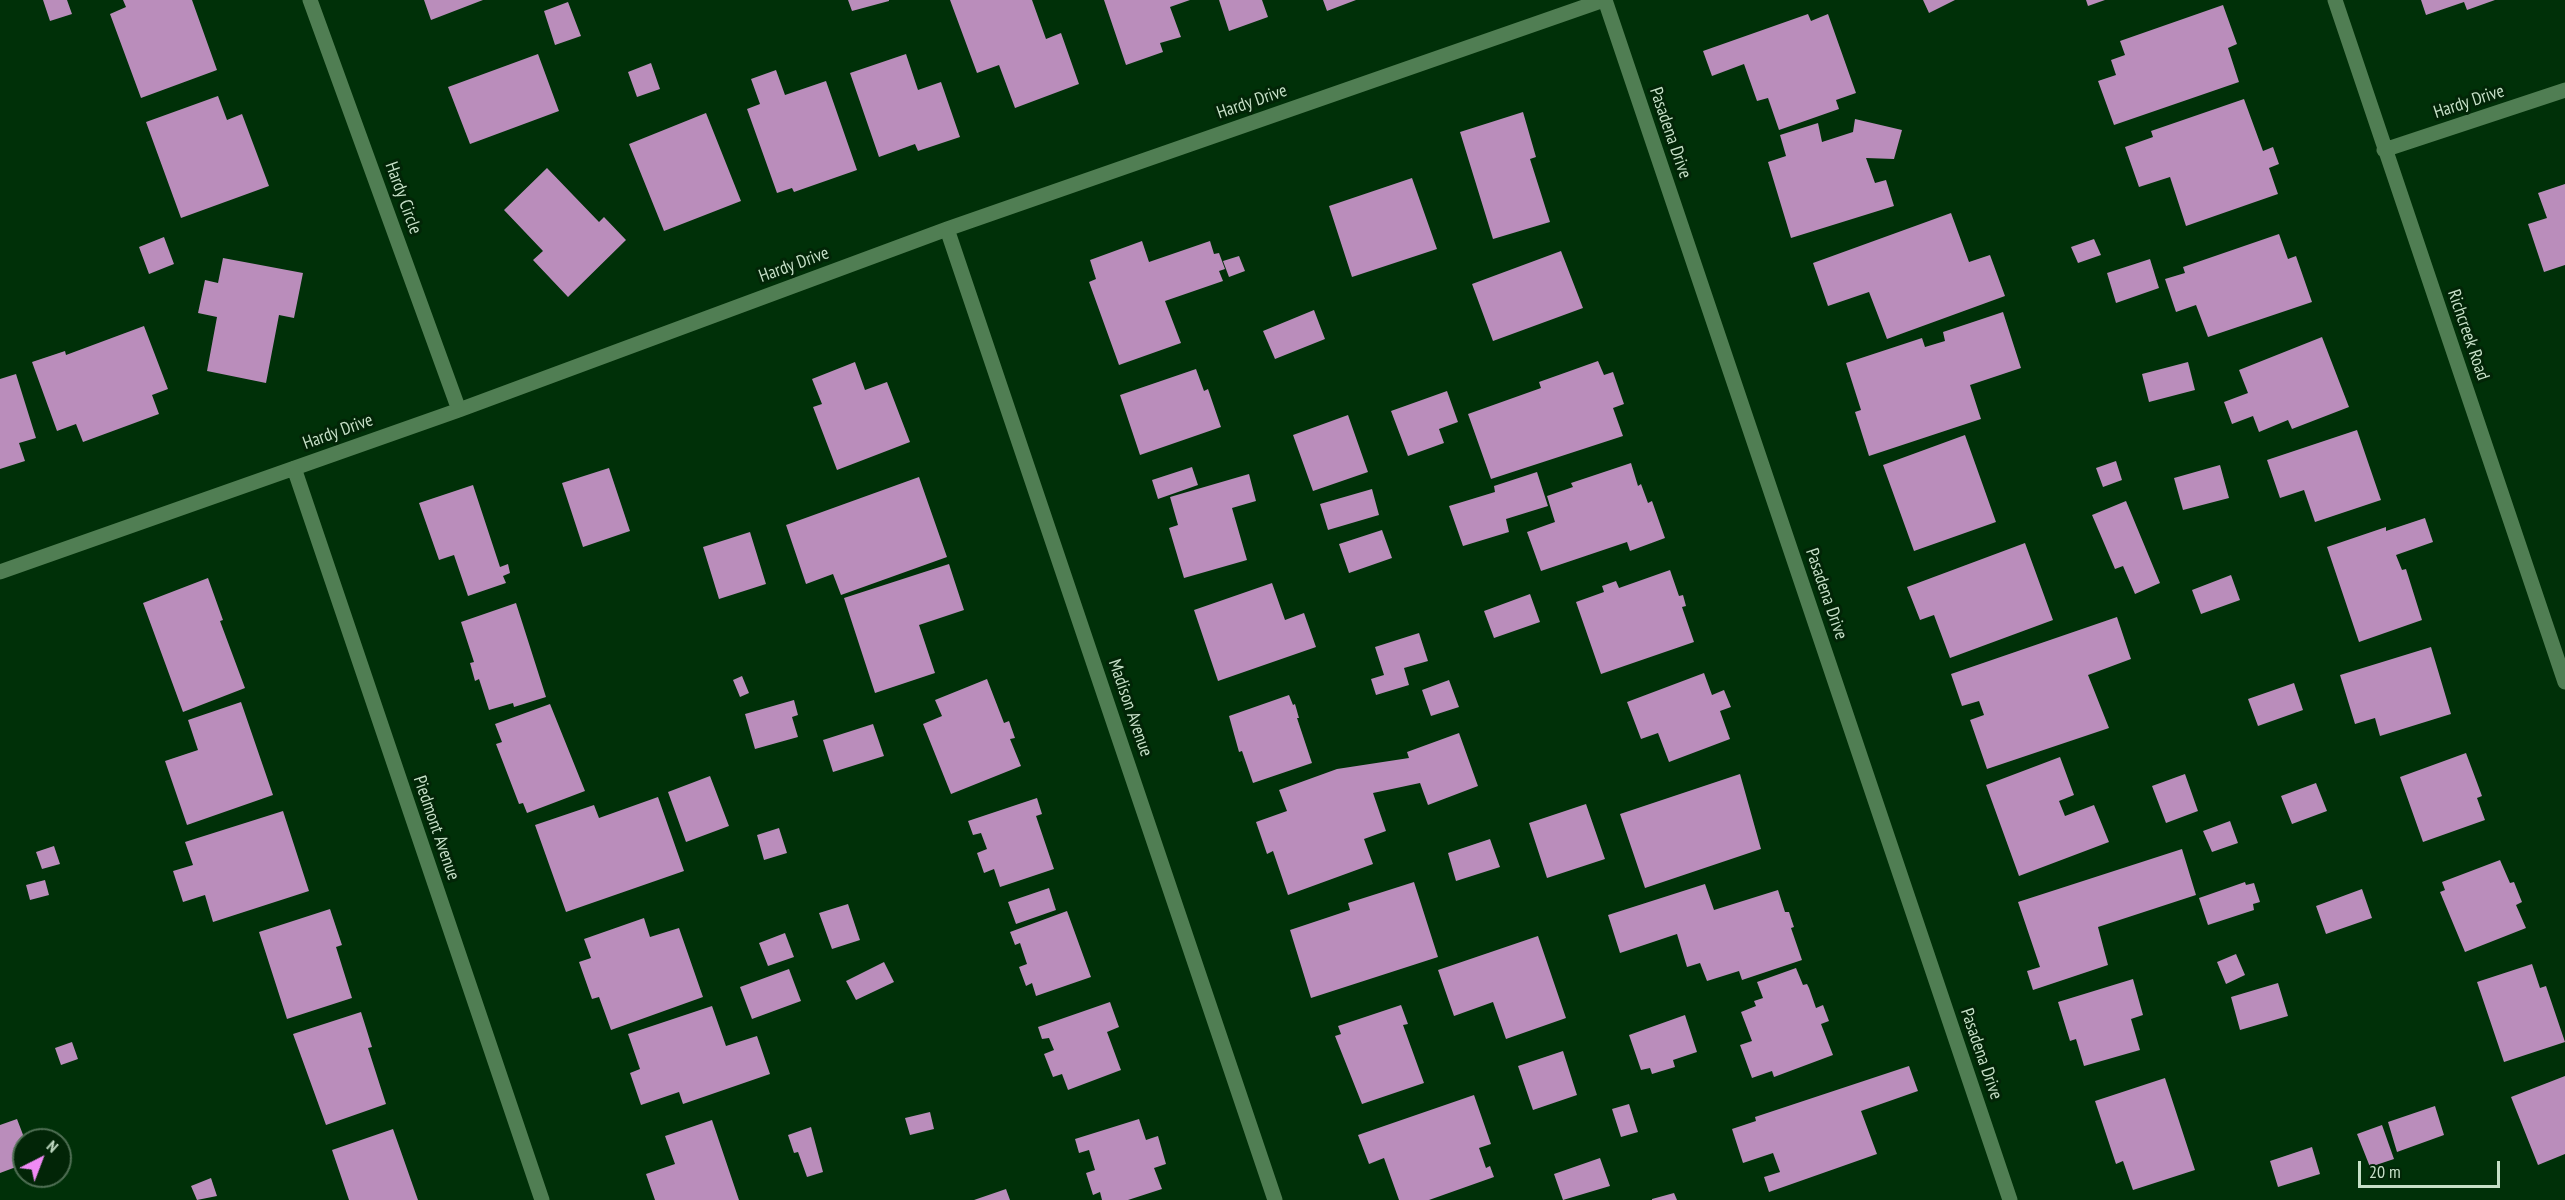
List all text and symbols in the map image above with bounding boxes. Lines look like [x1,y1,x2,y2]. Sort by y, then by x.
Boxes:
street label: Hardy Drive [1214,80,1290,124]
street label: Hardy Drive [2431,80,2507,124]
street label: Pasadena Drive [1644,85,1696,181]
street label: Hardy Circle [380,159,426,237]
street label: Hardy Drive [756,242,832,288]
street label: Richcreek Road [2442,287,2494,383]
street label: Hardy Drive [300,409,376,455]
street label: Pasadena Drive [1800,546,1852,642]
street label: Madison Avenue [1103,657,1157,759]
street label: Piedmont Avenue [408,773,464,883]
street label: Pasadena Drive [1955,1006,2007,1102]
north arrow [12,1128,72,1188]
text: N [43,1136,63,1156]
scale bar [2361,1149,2504,1187]
text: 20 m [2369,1160,2401,1183]

